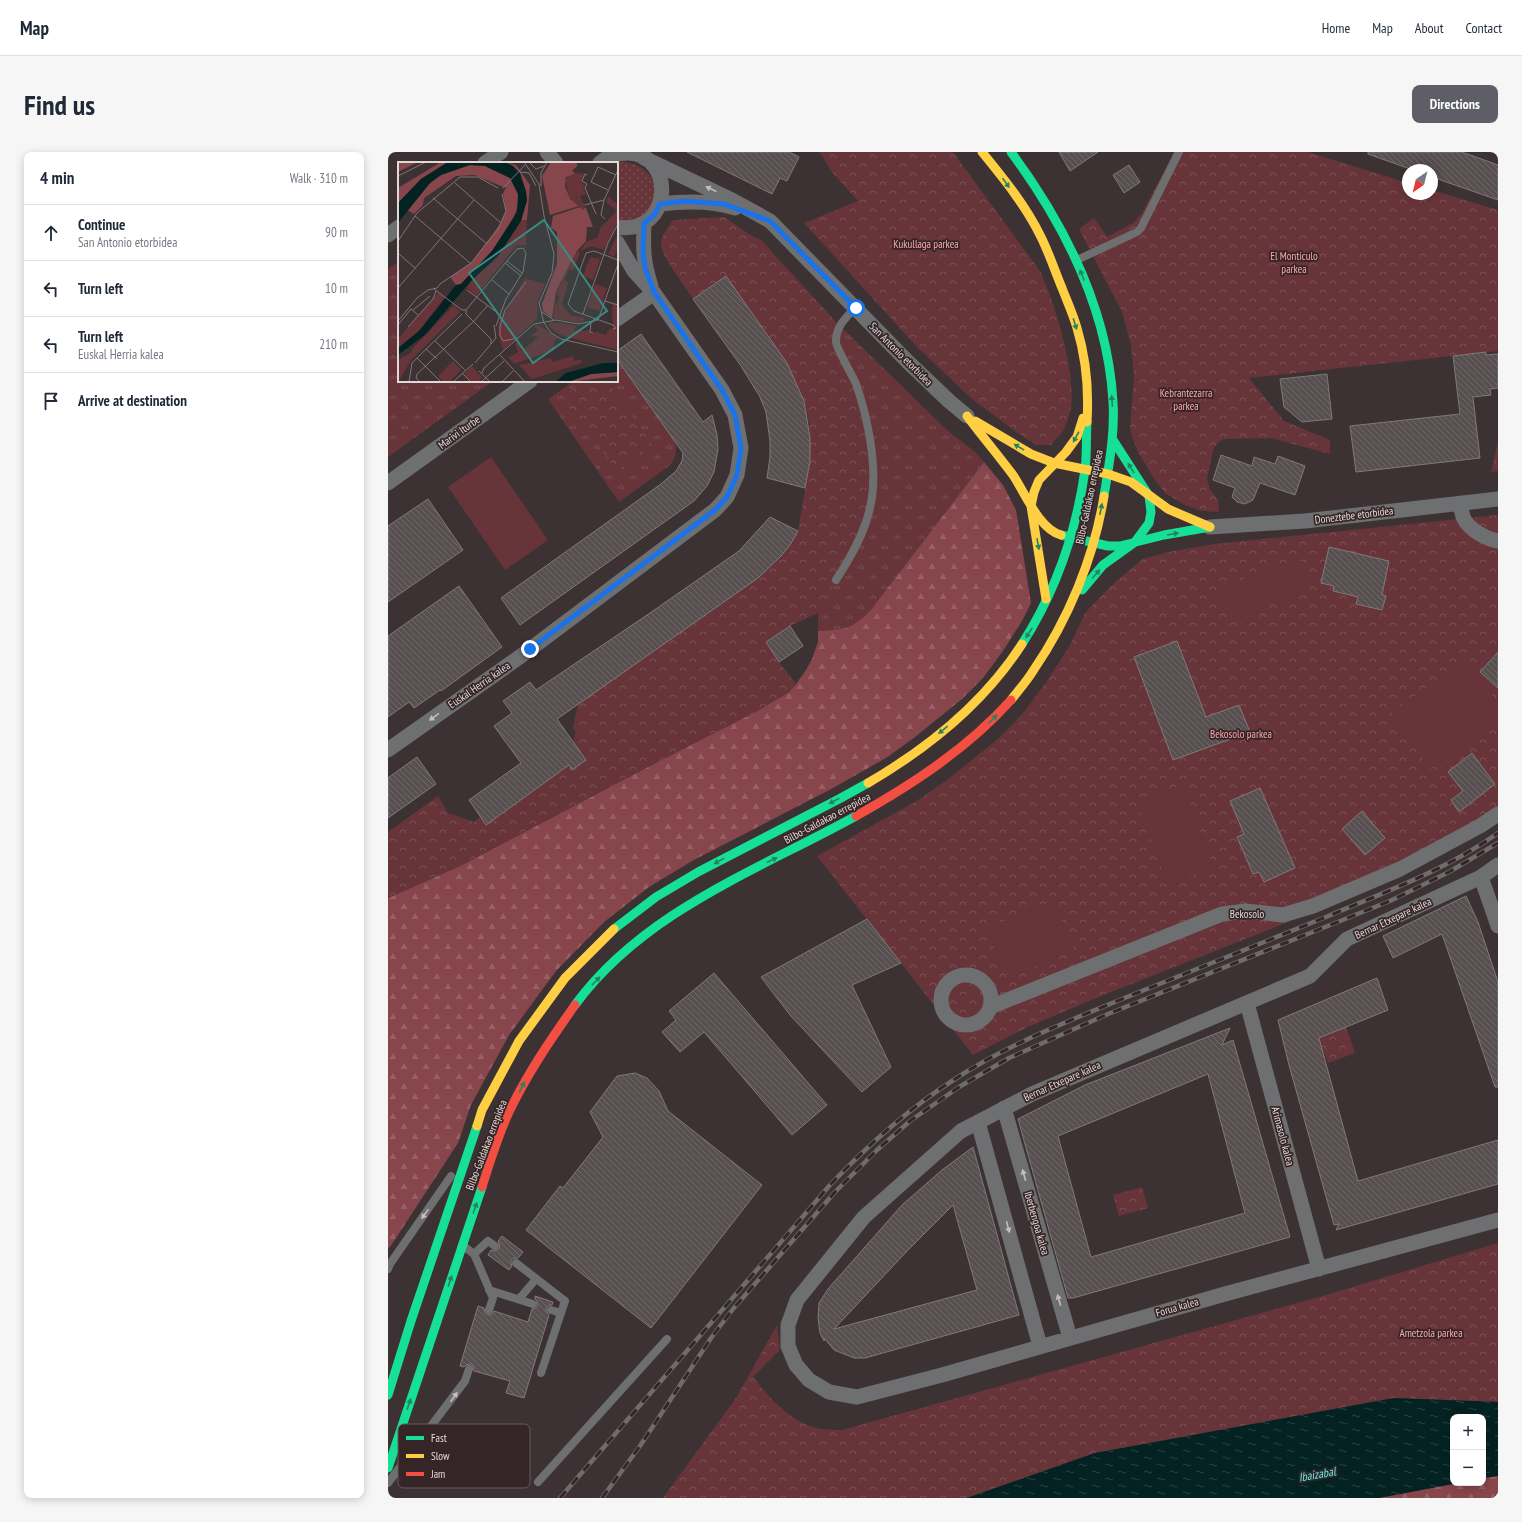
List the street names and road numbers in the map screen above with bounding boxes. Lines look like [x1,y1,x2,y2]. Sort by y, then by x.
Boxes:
street label: San Antonio etorbidea [866,319,936,389]
street label: Marivi Iturbe [435,412,483,452]
street label: Bilbo-Galdakao errepidea [1072,449,1106,545]
street label: Doneztebe etorbidea [1314,503,1394,527]
street label: Euskal Herria kalea [445,658,513,712]
street label: Bilbo-Galdakao errepidea [781,789,873,847]
street label: Bernar Etxepare kalea [1352,894,1434,942]
street label: Bekosolo [1230,907,1264,921]
street label: Bernar Etxepare kalea [1021,1058,1103,1104]
street label: Bilbo-Galdakao errepidea [462,1098,510,1192]
street label: Arimasolo kalea [1268,1105,1298,1167]
street label: Iberbengoa kalea [1021,1190,1053,1256]
street label: Forua kalea [1154,1294,1200,1320]

